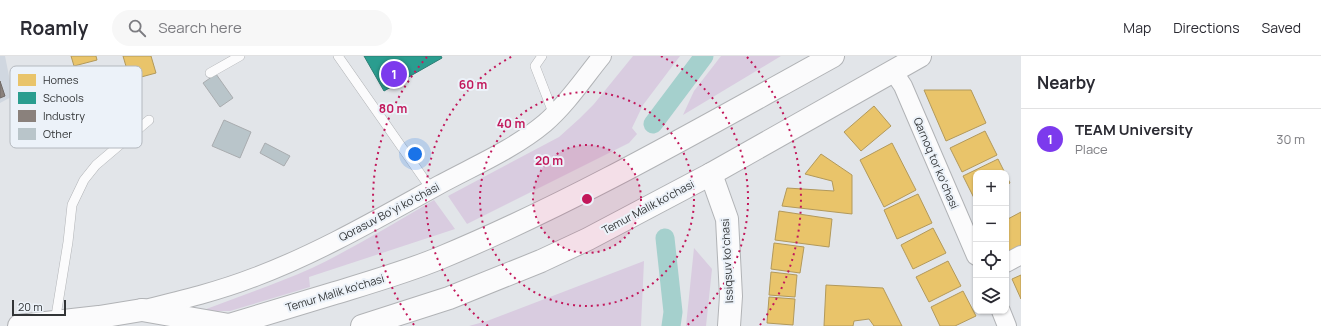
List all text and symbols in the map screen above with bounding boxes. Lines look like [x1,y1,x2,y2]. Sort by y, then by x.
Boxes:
search box [112,10,392,46]
text: Roamly [20,15,88,41]
icon: search [126,17,148,39]
text: Search here [158,17,242,38]
text: Map [1123,18,1151,37]
text: Directions [1173,18,1240,37]
text: Saved [1262,18,1301,37]
pin: 1 [381,59,407,89]
legend [10,66,142,148]
text: Nearby [1037,71,1095,94]
text: Homes [43,72,79,87]
text: 60 m [459,76,487,93]
text: Schools [43,90,84,105]
text: 80 m [379,100,407,117]
text: Industry [43,108,85,123]
text: 40 m [497,115,525,132]
street label: Qarnoq tor koʻchasi [910,115,963,211]
text: TEAM University [1075,119,1193,140]
text: Other [43,126,72,141]
text: 1 [1047,130,1053,148]
text: 30 m [1276,130,1305,148]
text: Place [1075,140,1108,158]
your location [405,144,425,164]
text: 20 m [535,152,563,169]
map controls [973,170,1009,314]
button: + [973,170,1009,206]
street label: Temur Malik ko'chasi [599,176,696,237]
street label: Qorasuv Bo‘yi koʻchasi [336,179,442,244]
centre of rings [580,192,594,206]
button: − [973,206,1009,242]
street label: Issiqsuv koʻchasi [717,218,736,304]
button: locate [973,242,1009,278]
street label: Temur Malik ko'chasi [284,270,386,315]
button: layers [973,278,1009,314]
scale bar [12,298,66,317]
text: 20 m [18,299,43,314]

